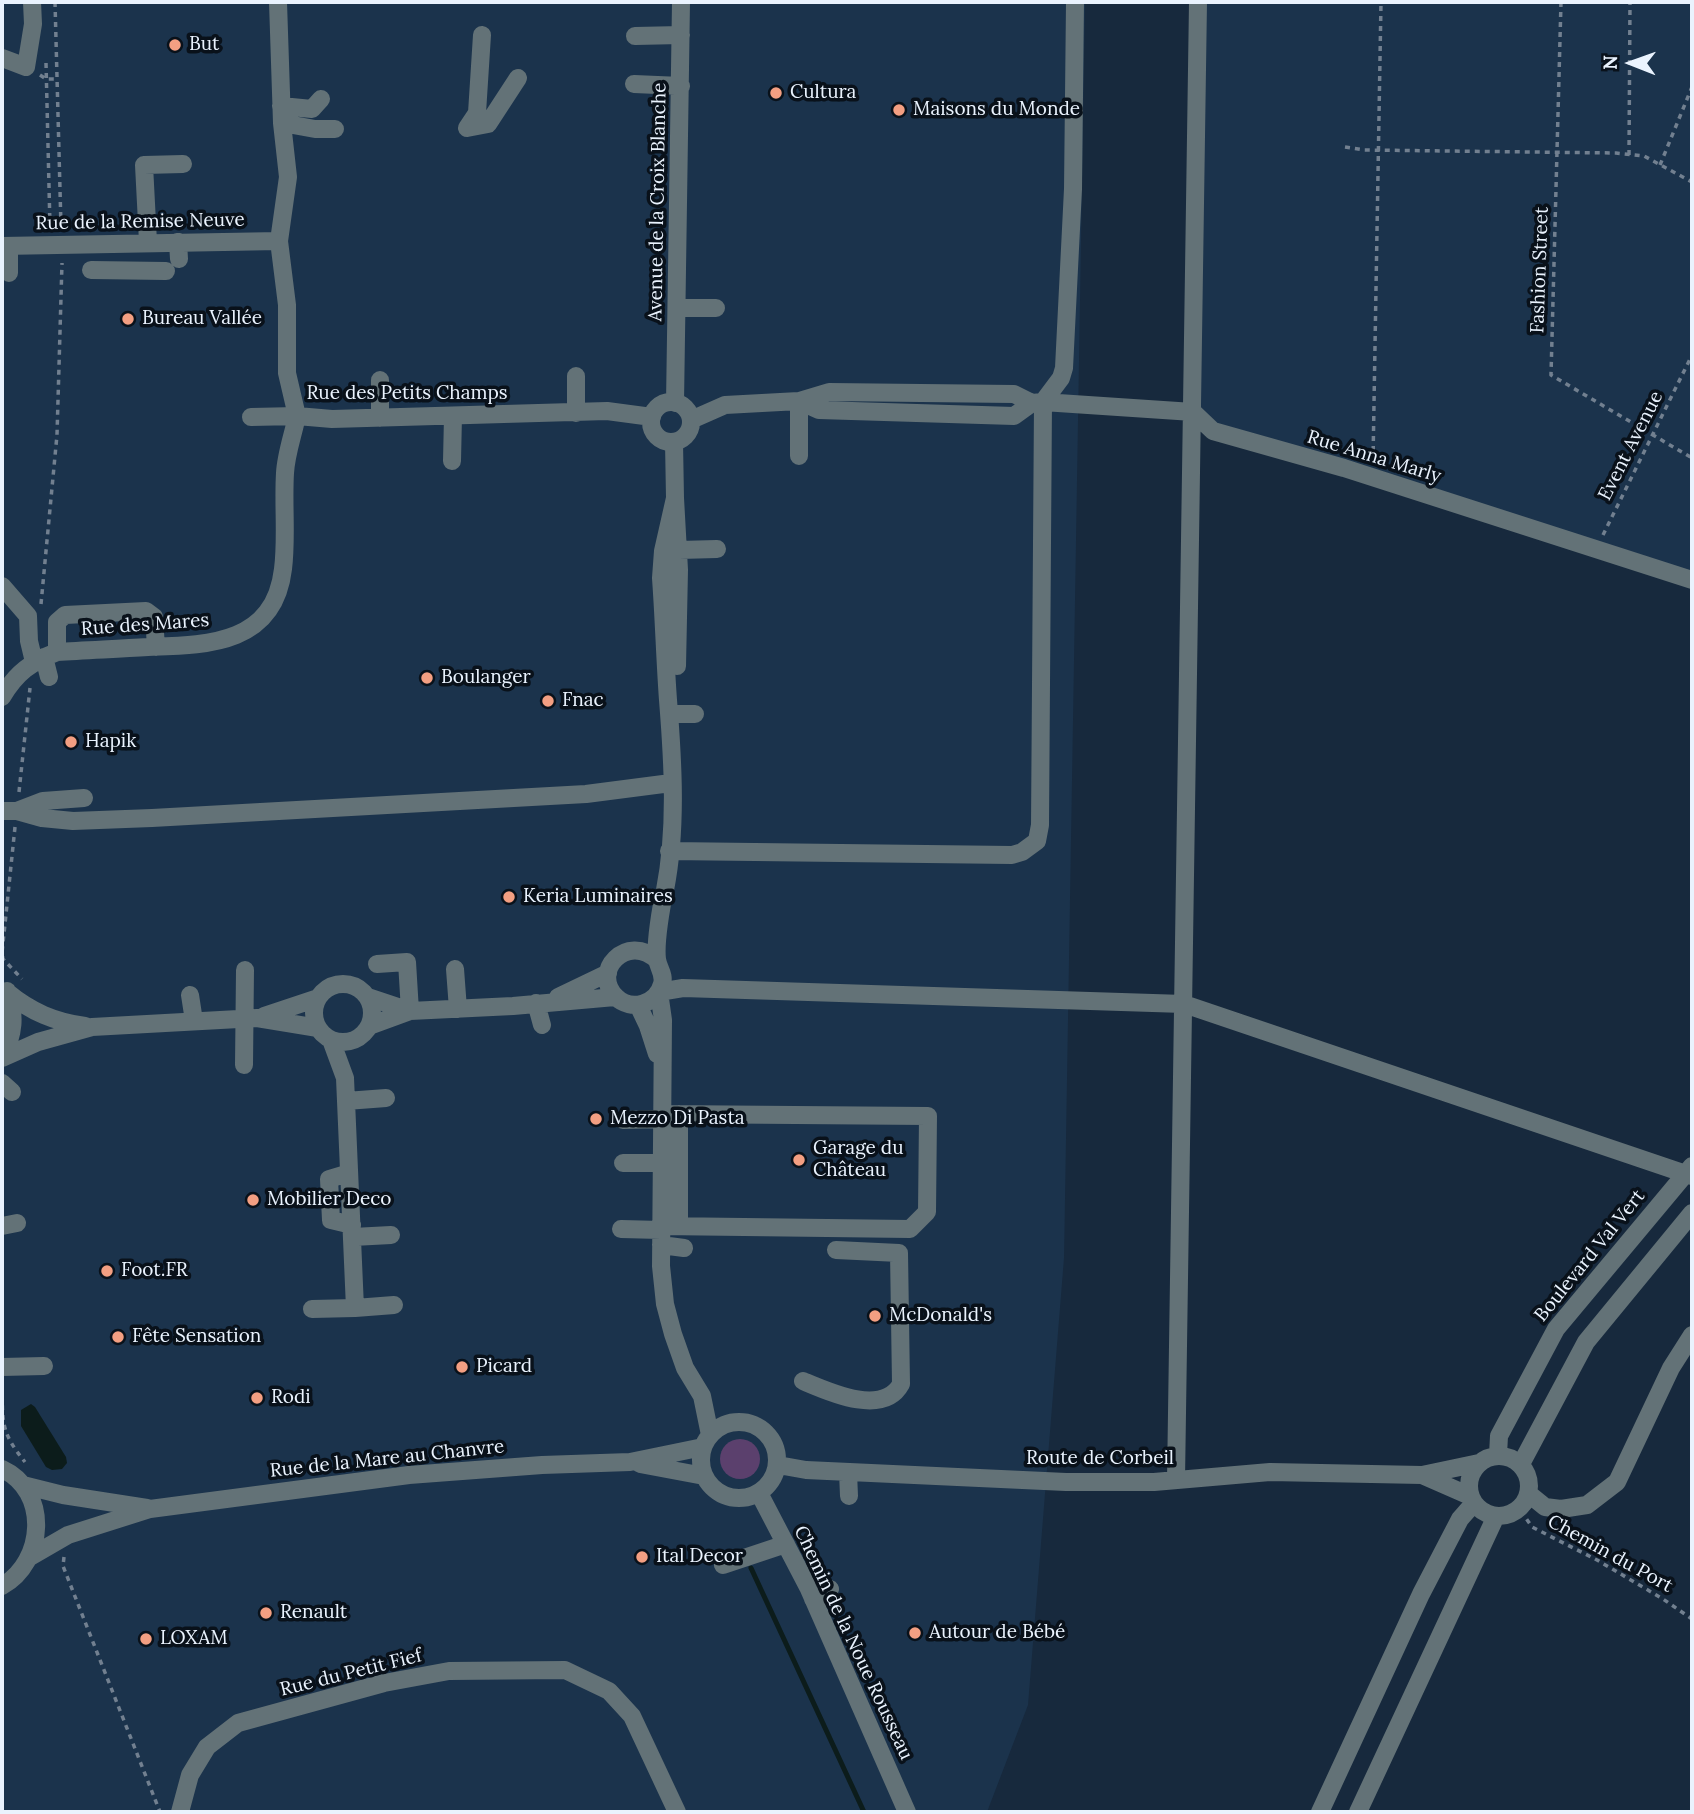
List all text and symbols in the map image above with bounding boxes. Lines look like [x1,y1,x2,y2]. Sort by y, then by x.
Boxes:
north arrow [1596,28,1666,98]
place label: But [189,34,219,56]
marker: But [167,37,183,53]
text: N [1598,55,1622,70]
street label: Avenue de la Croix Blanche [645,82,671,322]
place label: Cultura [790,82,856,104]
marker: Cultura [768,85,784,101]
place label: Maisons du Monde [913,99,1080,121]
marker: Maisons du Monde [891,102,907,118]
street label: Fashion Street [1526,206,1554,334]
street label: Rue de la Remise Neuve [35,209,245,235]
place label: Bureau Vallée [142,308,262,330]
marker: Bureau Vallée [120,311,136,327]
street label: Rue des Petits Champs [306,383,508,405]
street label: Event Avenue [1594,388,1668,504]
street label: Rue Anna Marly [1304,426,1444,488]
street label: Rue des Mares [80,609,210,641]
place label: Boulanger [441,667,531,689]
marker: Boulanger [419,670,435,686]
place label: Fnac [562,690,604,712]
marker: Fnac [540,693,556,709]
place label: Hapik [85,731,136,753]
marker: Hapik [63,734,79,750]
place label: Keria Luminaires [523,886,673,908]
marker: Keria Luminaires [501,889,517,905]
place label: Mezzo Di Pasta [610,1108,745,1130]
marker: Mezzo Di Pasta [588,1111,604,1127]
place label: Garage du Château [813,1138,904,1182]
marker: Garage du Château [791,1152,807,1168]
street label: Boulevard Val Vert [1530,1186,1650,1326]
place label: Mobilier Deco [267,1189,391,1211]
marker: Mobilier Deco [245,1192,261,1208]
place label: Foot.FR [121,1260,188,1282]
marker: Foot.FR [99,1263,115,1279]
place label: McDonald's [889,1305,992,1327]
marker: McDonald's [867,1308,883,1324]
place label: Fête Sensation [132,1326,261,1348]
marker: Fête Sensation [110,1329,126,1345]
place label: Picard [476,1356,532,1378]
marker: Picard [454,1359,470,1375]
place label: Rodi [271,1387,311,1409]
marker: Rodi [249,1390,265,1406]
street label: Rue de la Mare au Chanvre [269,1435,505,1483]
street label: Route de Corbeil [1026,1448,1174,1470]
street label: Chemin du Port [1543,1510,1677,1598]
street label: Chemin de la Noue Rousseau [789,1522,917,1764]
place label: Ital Decor [656,1546,743,1568]
marker: Ital Decor [634,1549,650,1565]
place label: Renault [280,1602,347,1624]
marker: Renault [258,1605,274,1621]
place label: Autour de Bébé [929,1622,1065,1644]
marker: Autour de Bébé [907,1625,923,1641]
place label: LOXAM [160,1628,228,1650]
marker: LOXAM [138,1631,154,1647]
street label: Rue du Petit Fief [278,1644,424,1702]

